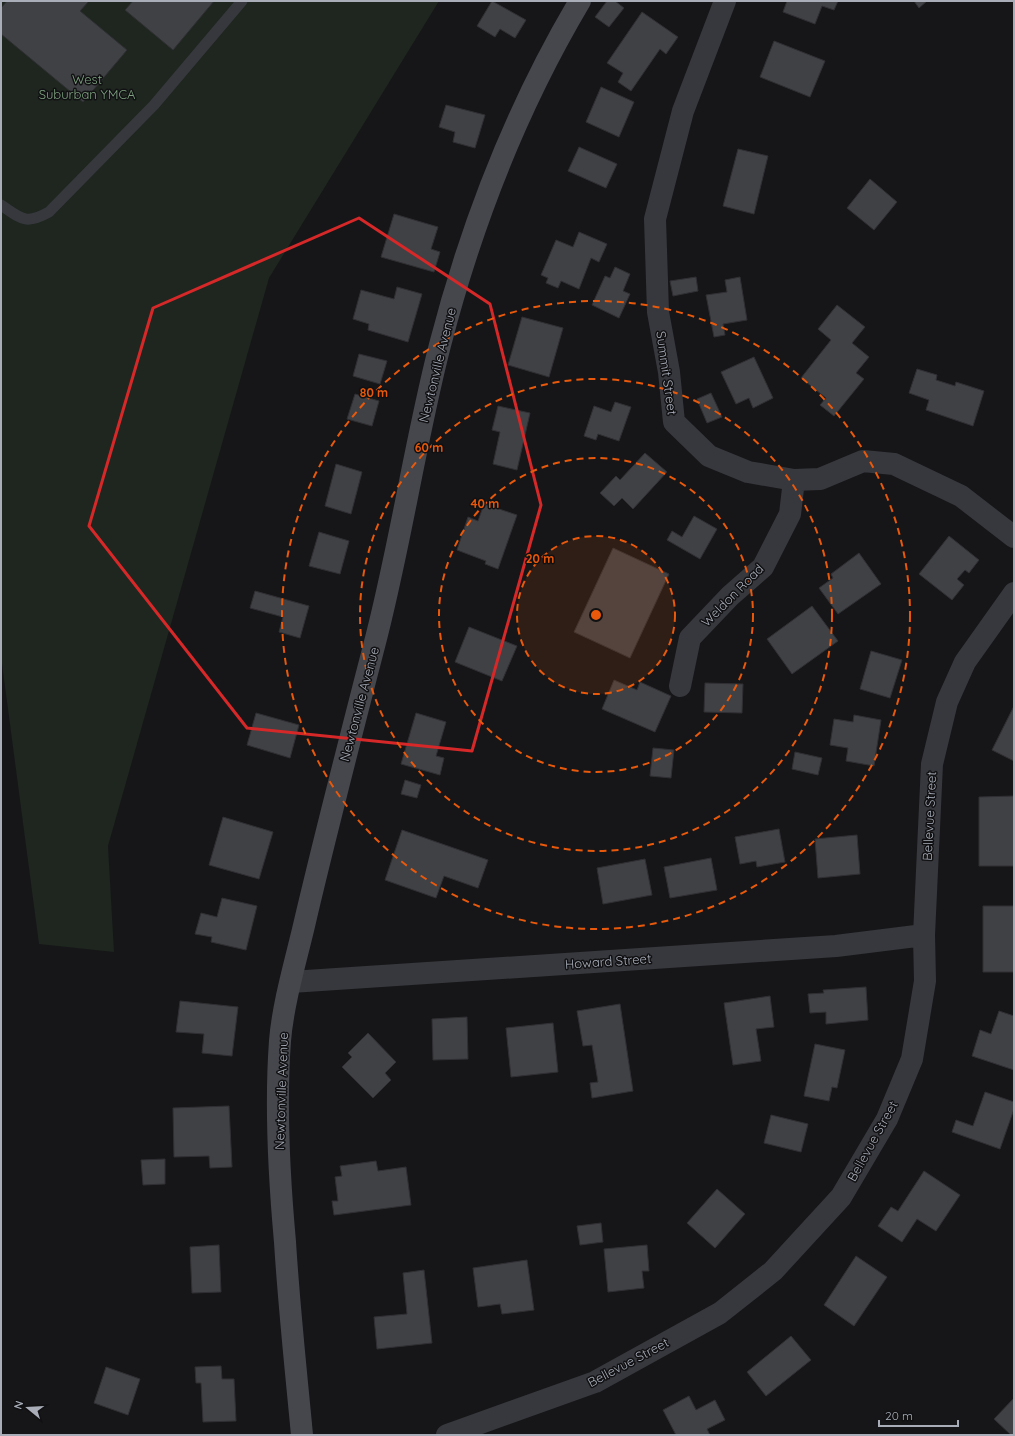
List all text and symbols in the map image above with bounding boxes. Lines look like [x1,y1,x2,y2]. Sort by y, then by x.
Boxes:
park label: West Suburban YMCA [39,71,136,102]
street label: Newtonville Avenue [415,306,459,424]
street label: Summit Street [653,330,681,416]
text: 80 m [360,385,388,400]
text: 60 m [415,440,443,455]
text: 40 m [471,496,499,511]
text: 20 m [526,551,554,566]
street label: Weldon Road [697,560,767,630]
centre of rings [589,608,603,622]
street label: Newtonville Avenue [336,645,382,763]
street label: Bellevue Street [919,771,939,861]
street label: Howard Street [564,950,652,972]
street label: Newtonville Avenue [271,1032,291,1150]
street label: Bellevue Street [843,1098,901,1184]
street label: Bellevue Street [585,1334,671,1390]
north arrow [8,1388,48,1428]
text: N [11,1399,26,1411]
scale bar [879,1402,958,1428]
text: 20 m [885,1408,913,1423]

